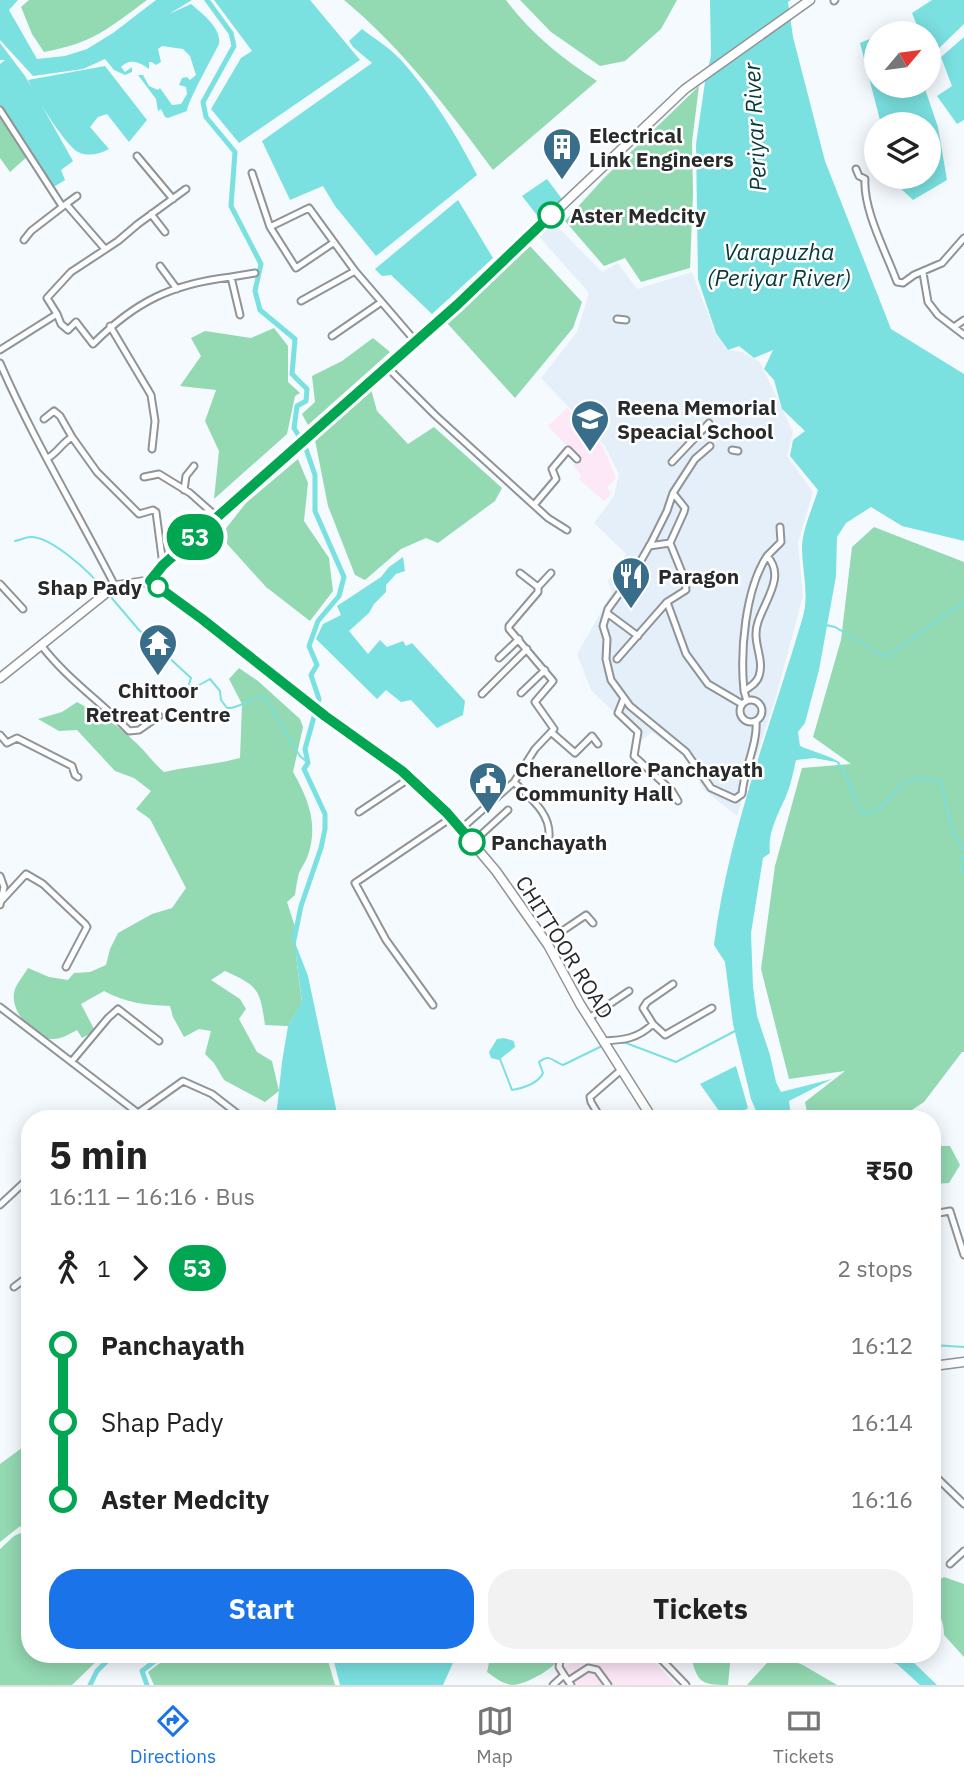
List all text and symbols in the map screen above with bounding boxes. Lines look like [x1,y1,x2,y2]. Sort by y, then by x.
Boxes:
north arrow [864,21,942,98]
map controls [864,21,941,189]
water label: Periyar River [736,61,772,192]
button: layers [864,112,941,189]
place label: Electrical Link Engineers [589,121,734,173]
building icon: Electrical Link Engineers [541,126,583,181]
place label: Aster Medcity [570,201,707,229]
marker: Aster Medcity [538,202,564,228]
water label: Varapuzha (Periyar River) [707,236,851,292]
place label: Reena Memorial Speacial School [617,393,776,445]
school or university icon: Reena Memorial Speacial School [569,398,611,453]
line badge: 53 [164,514,227,560]
text: 53 [181,521,209,553]
restaurant icon: Paragon [610,555,652,610]
place label: Paragon [658,562,739,590]
place label: Shap Pady [37,573,143,601]
marker: Shap Pady [148,577,168,597]
temple icon: Chittoor Retreat Centre [137,622,179,677]
place label: Chittoor Retreat Centre [86,676,231,728]
place label: Cheranellore Panchayath Community Hall [515,755,763,807]
public building icon: Cheranellore Panchayath Community Hall [467,760,509,815]
place label: Panchayath [491,828,607,856]
marker: Panchayath [459,829,485,855]
street label: CHITTOOR ROAD [510,870,620,1024]
text: 5 min [49,1130,148,1179]
text: ₹50 [865,1153,913,1187]
text: 16:11 – 16:16 · Bus [49,1181,255,1211]
icon: walk [49,1249,87,1287]
icon: forward [121,1249,159,1287]
text: 53 [183,1252,212,1284]
text: 1 [97,1253,111,1283]
text: 2 stops [837,1253,913,1283]
text: Panchayath [101,1328,245,1362]
text: 16:12 [851,1330,913,1360]
text: Shap Pady [101,1405,223,1439]
text: 16:14 [851,1407,913,1437]
text: Aster Medcity [101,1482,269,1516]
text: 16:16 [851,1484,913,1514]
button: Start [49,1569,474,1649]
button: Tickets [488,1569,913,1649]
tab: Directions [130,1702,216,1768]
tab: Map [476,1702,514,1768]
tab: Tickets [773,1702,834,1768]

